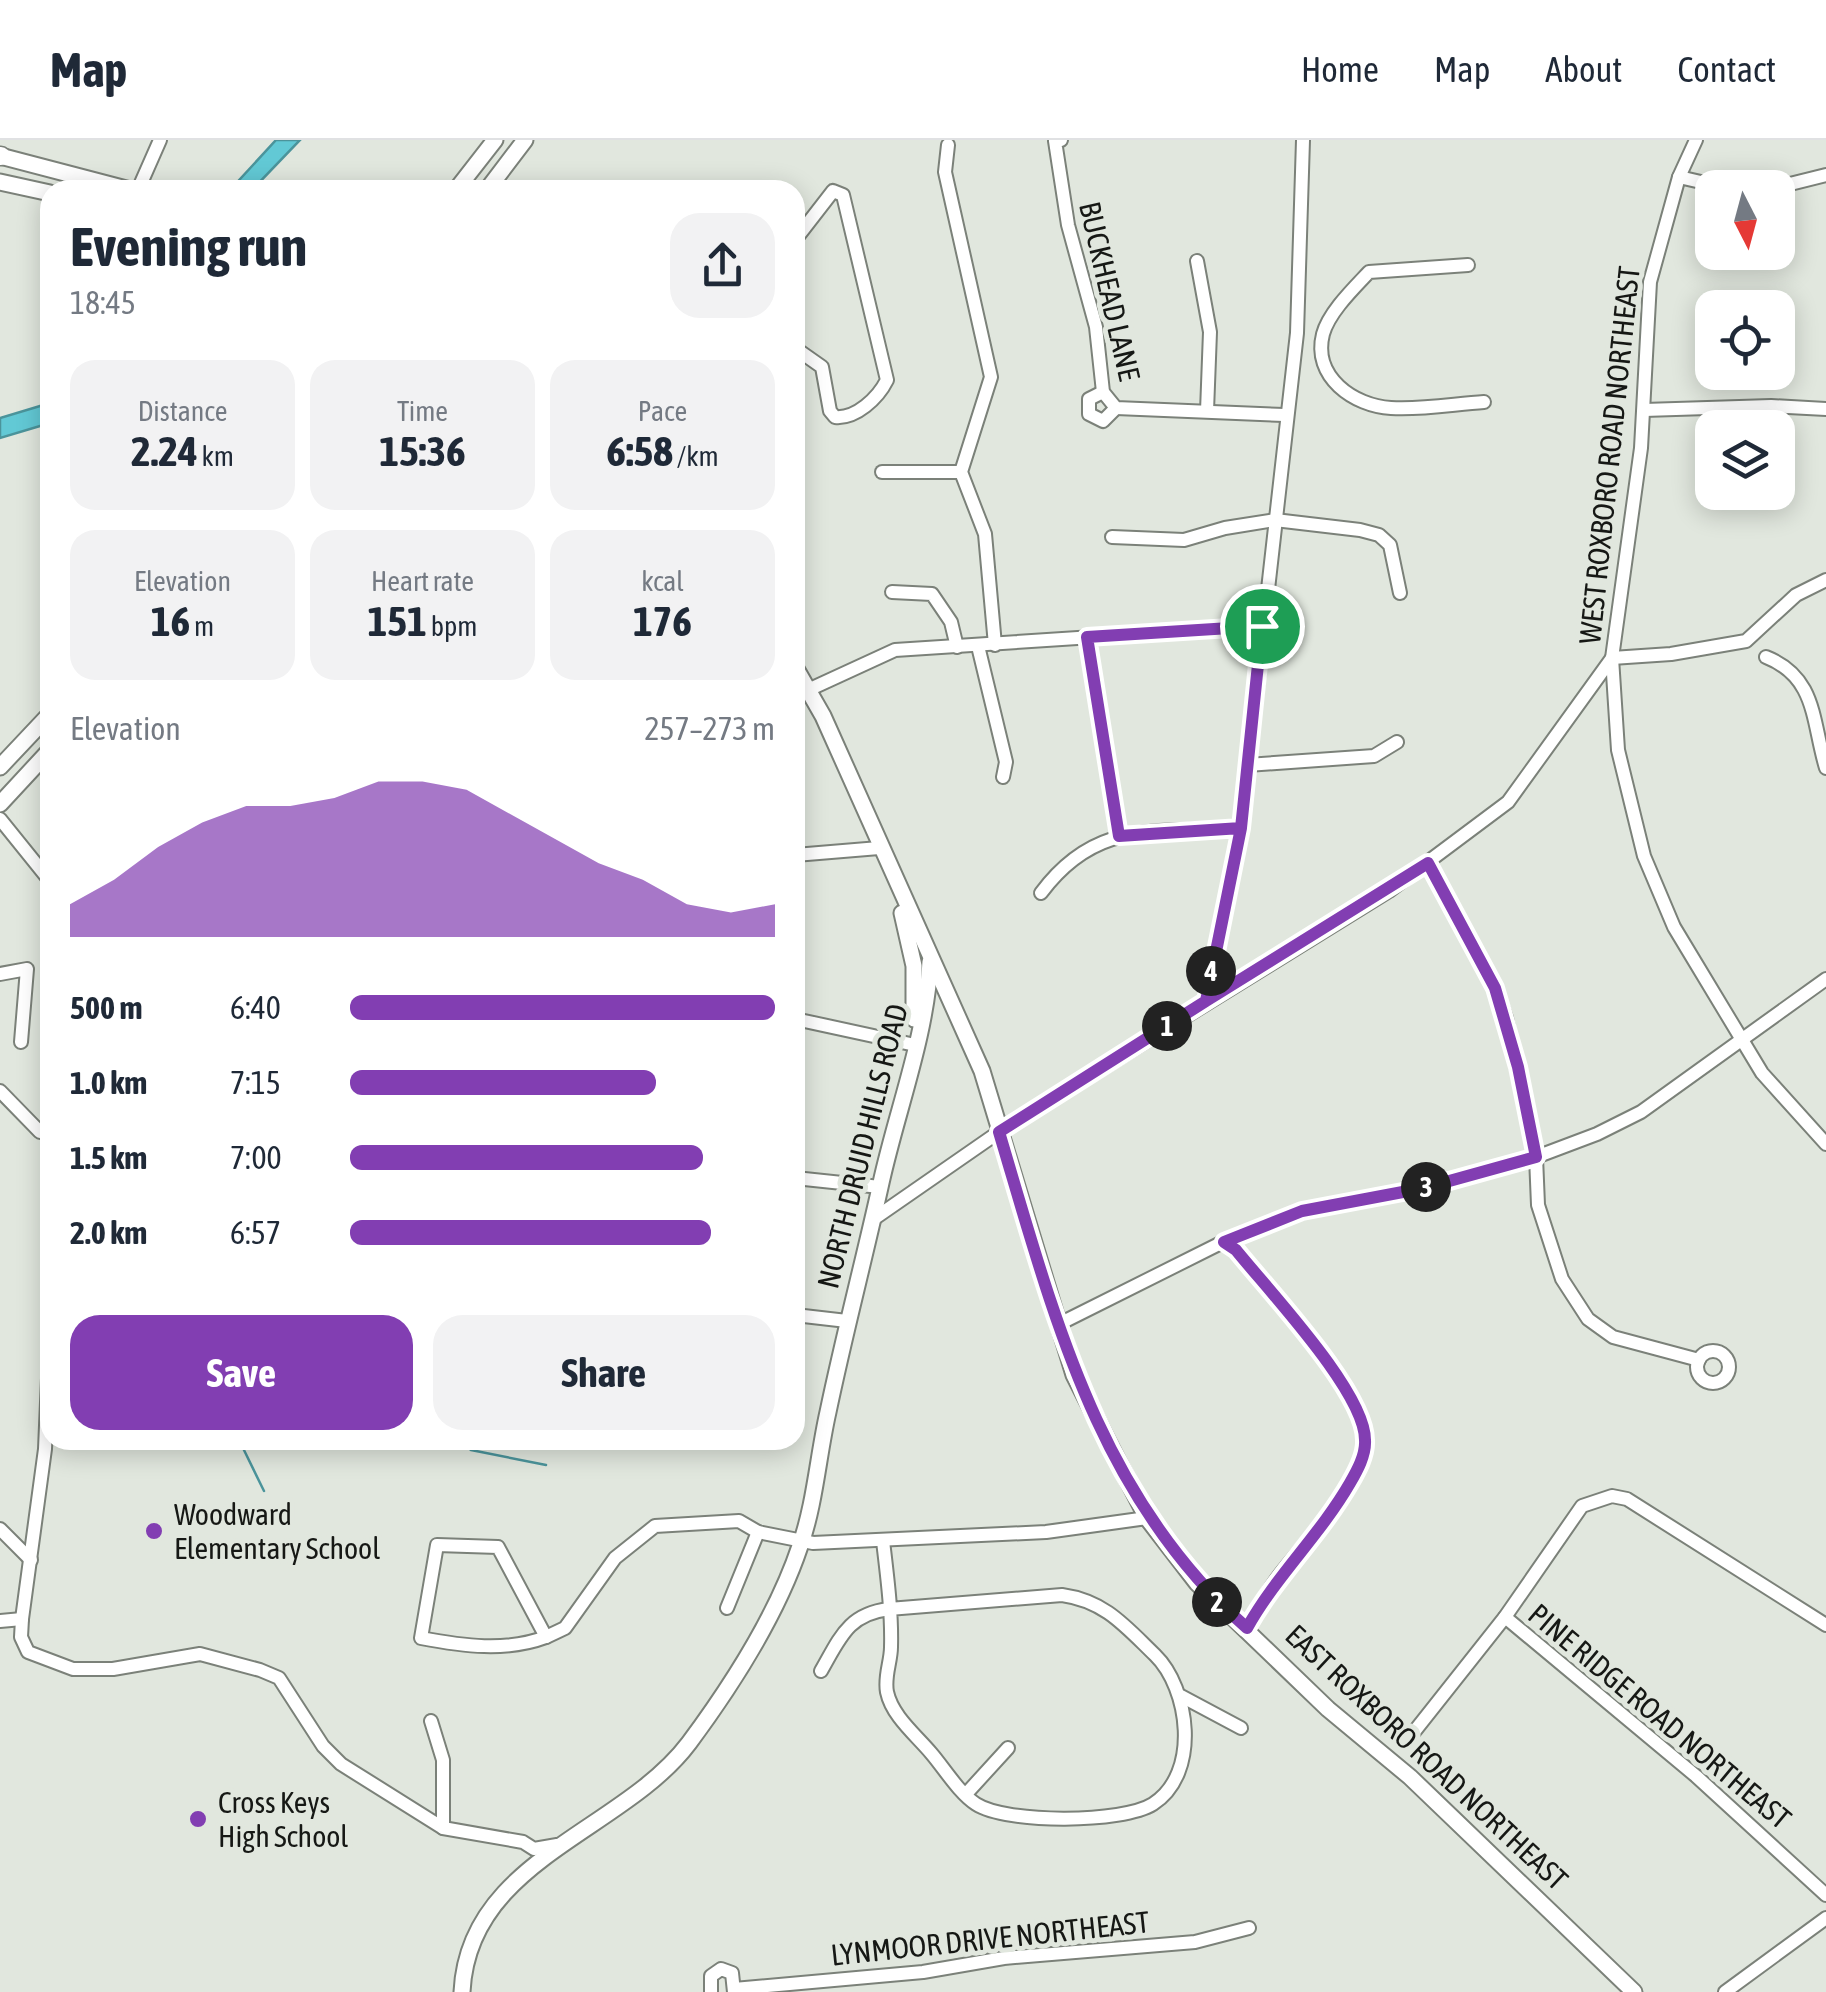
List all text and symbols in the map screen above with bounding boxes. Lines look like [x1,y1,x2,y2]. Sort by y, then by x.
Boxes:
text: Map [50,42,127,97]
text: Home [1301,49,1379,89]
text: Map [1434,49,1490,89]
text: About [1545,49,1622,89]
text: Contact [1677,49,1776,89]
north arrow [1695,170,1795,270]
map controls [1695,170,1795,510]
street label: BUCKHEAD LANE [1073,198,1147,384]
button: share [670,213,775,318]
text: Evening run [70,215,307,278]
street label: WEST ROXBORO ROAD NORTHEAST [1572,264,1646,646]
text: 18:45 [70,284,136,321]
button: locate [1695,290,1795,390]
text: Distance [138,395,227,427]
text: Time [397,395,448,427]
text: Pace [638,395,687,427]
button: layers [1695,410,1795,510]
text: 2.24 [131,427,198,475]
text: 15:36 [379,427,466,475]
text: 6:58 [606,427,673,475]
text: km [198,440,234,472]
text: /km [673,440,719,472]
text: Elevation [134,565,231,597]
text: Heart rate [371,565,474,597]
text: kcal [641,565,684,597]
pin [1220,584,1305,669]
text: 16 [151,597,190,645]
text: 151 [368,597,427,645]
text: 176 [633,597,692,645]
icon: arrive [1235,599,1290,654]
text: m [190,610,214,642]
text: bpm [427,610,477,642]
text: Elevation [70,710,181,747]
text: 257–273 m [645,710,775,747]
pin: 4 [1186,946,1236,996]
text: 4 [1204,955,1218,987]
text: 500 m [70,989,143,1026]
text: 6:40 [230,989,281,1026]
street label: NORTH DRUID HILLS ROAD [810,1000,914,1292]
pin: 1 [1142,1001,1192,1051]
text: 1 [1160,1010,1174,1042]
text: 1.0 km [70,1064,147,1101]
text: 7:15 [230,1064,281,1101]
text: 1.5 km [70,1139,147,1176]
text: 7:00 [230,1139,281,1176]
pin: 3 [1401,1162,1451,1212]
text: 3 [1419,1171,1433,1203]
text: 2.0 km [70,1214,147,1251]
text: 6:57 [230,1214,281,1251]
button: Save [70,1315,413,1430]
button: Share [433,1315,775,1430]
place label: Woodward Elementary School [174,1497,380,1565]
marker: Woodward Elementary School [143,1520,165,1542]
pin: 2 [1192,1577,1242,1627]
text: 2 [1210,1586,1224,1618]
street label: PINE RIDGE ROAD NORTHEAST [1522,1597,1798,1835]
street label: EAST ROXBORO ROAD NORTHEAST [1279,1618,1575,1896]
place label: Cross Keys High School [218,1785,348,1853]
marker: Cross Keys High School [187,1808,209,1830]
street label: LYNMOOR DRIVE NORTHEAST [829,1904,1151,1972]

